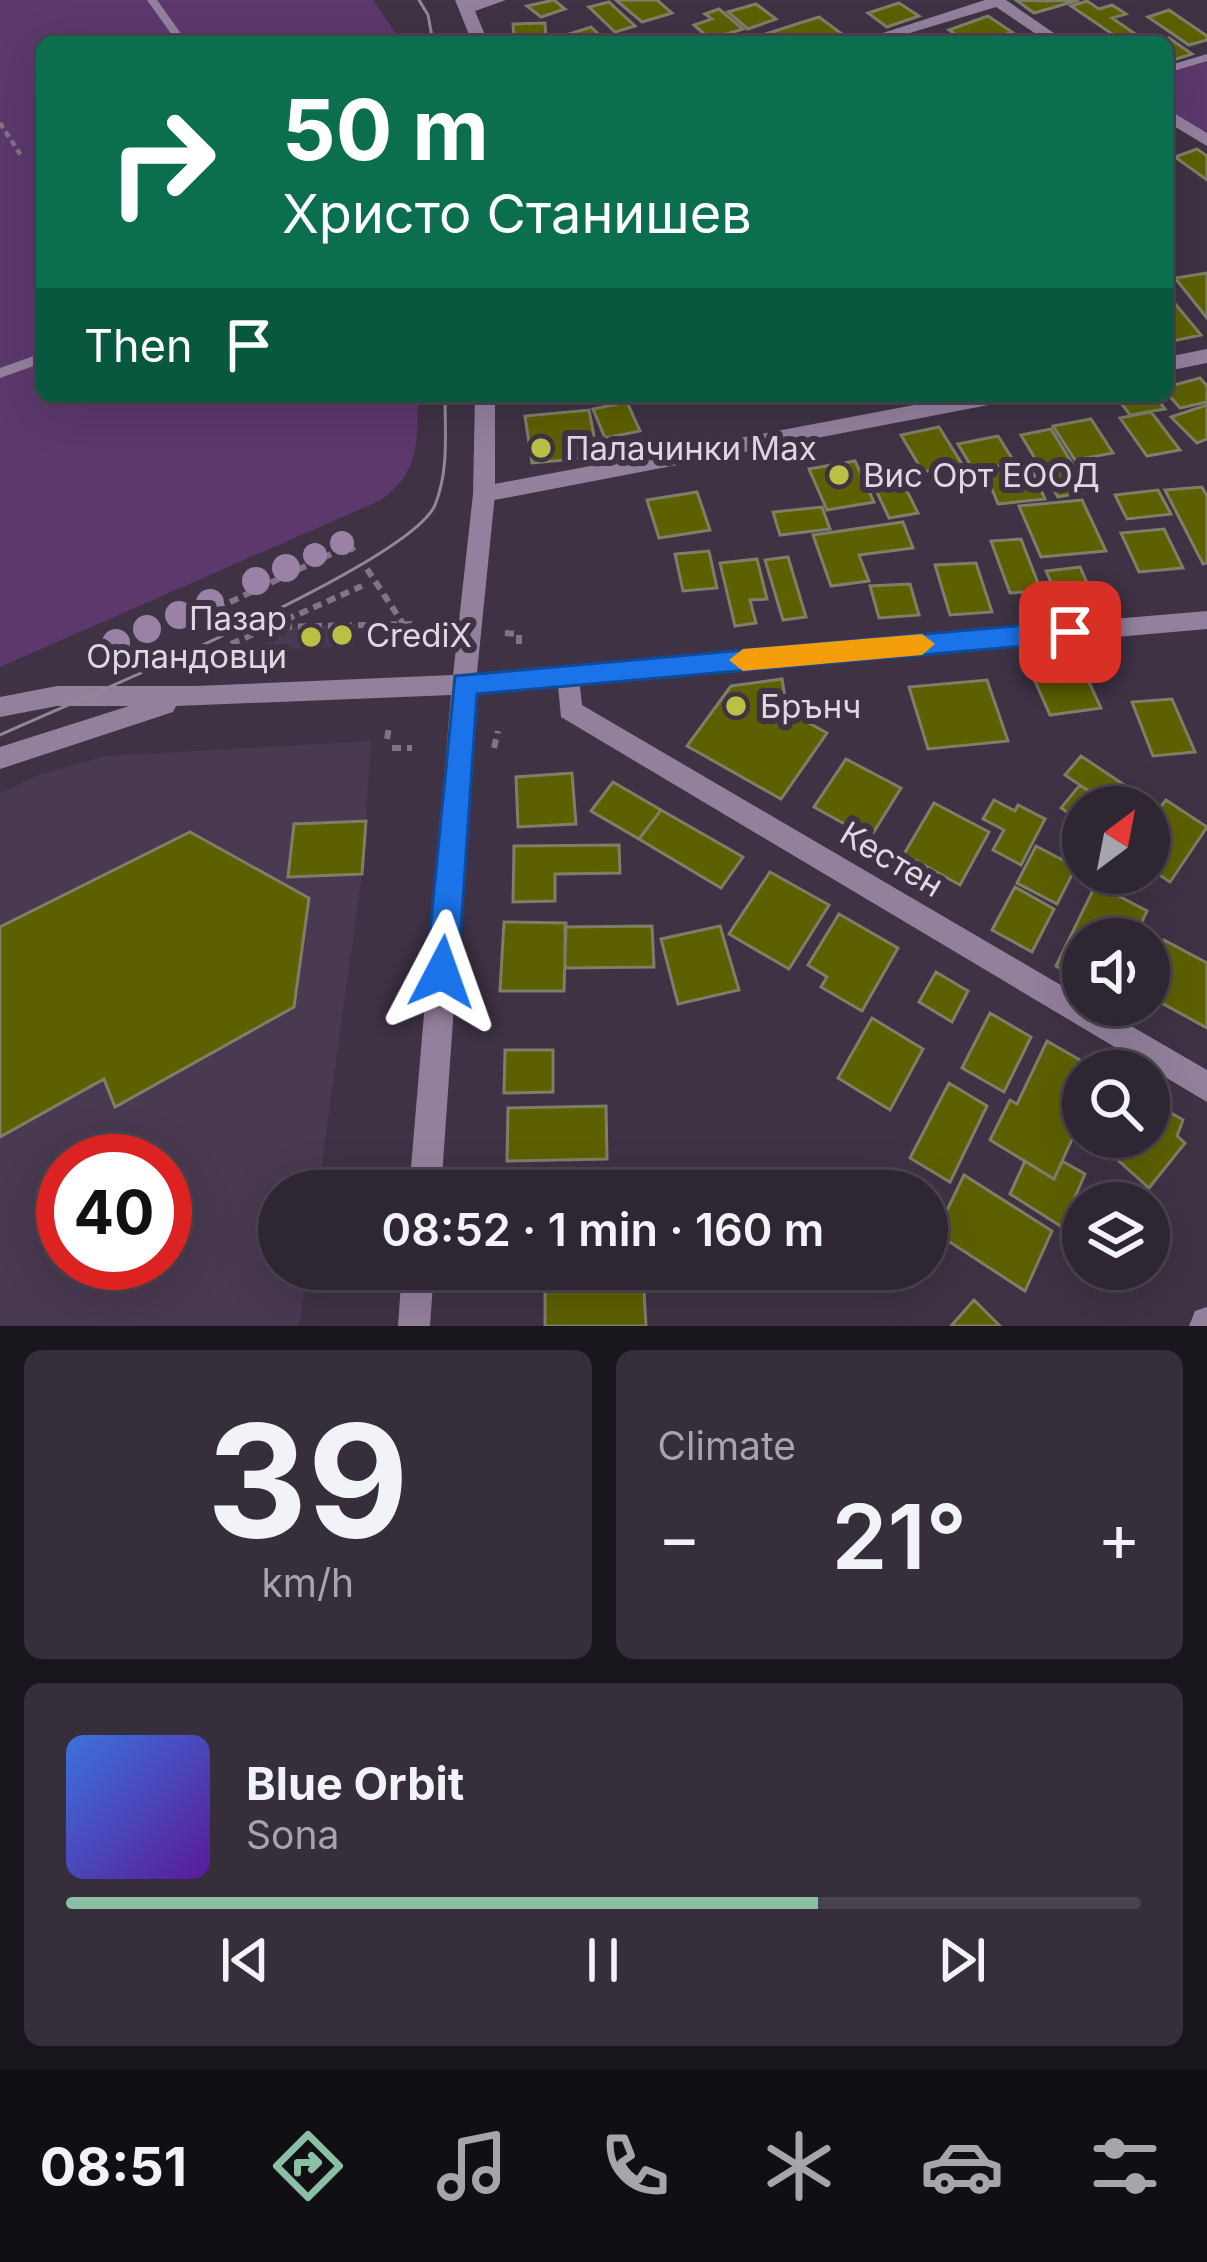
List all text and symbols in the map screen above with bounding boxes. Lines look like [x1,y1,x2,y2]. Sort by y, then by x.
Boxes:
text: 50 m [282,79,489,180]
icon: right [84,84,240,240]
text: Христо Станишев [282,181,752,246]
icon: arrive [216,312,282,378]
text: Then [84,318,192,373]
place label: Палачинки Max [565,428,817,468]
marker: Палачинки Max [528,435,554,461]
place label: Вис Орт ЕООД [863,455,1100,495]
marker: Вис Орт ЕООД [826,462,852,488]
pin [1019,581,1121,683]
place label: Пазар Орландовци [86,598,287,676]
icon: arrive [1037,599,1103,665]
place label: CrediX [366,615,472,655]
marker: CrediX [329,622,355,648]
marker: Пазар Орландовци [298,624,324,650]
place label: Брънч [760,686,861,726]
marker: Брънч [723,693,749,719]
north arrow [1062,786,1170,894]
map controls [1062,786,1170,1290]
street label: Кестен [833,813,951,905]
position arrow [379,909,505,1035]
button: sound [1062,918,1170,1026]
button: search [1062,1050,1170,1158]
speed limit sign: 40 [36,1134,192,1290]
button: layers [1062,1182,1170,1290]
text: 08:52 · 1 min · 160 m [382,1202,824,1257]
text: 39 [207,1386,409,1575]
text: Climate [658,1422,796,1469]
text: 21° [832,1482,967,1591]
text: − [658,1497,701,1577]
text: + [1097,1497,1141,1577]
text: km/h [261,1559,354,1606]
text: Blue Orbit [246,1756,464,1811]
text: Sona [246,1811,339,1858]
icon: previous [212,1927,278,1993]
icon: pause [570,1927,636,1993]
icon: next [929,1927,995,1993]
icon: directions [266,2124,350,2208]
icon: music [430,2124,514,2208]
icon: phone [593,2124,677,2208]
icon: climate [757,2124,841,2208]
icon: car [920,2124,1004,2208]
icon: filters [1083,2124,1167,2208]
text: 08:51 [40,2134,187,2199]

